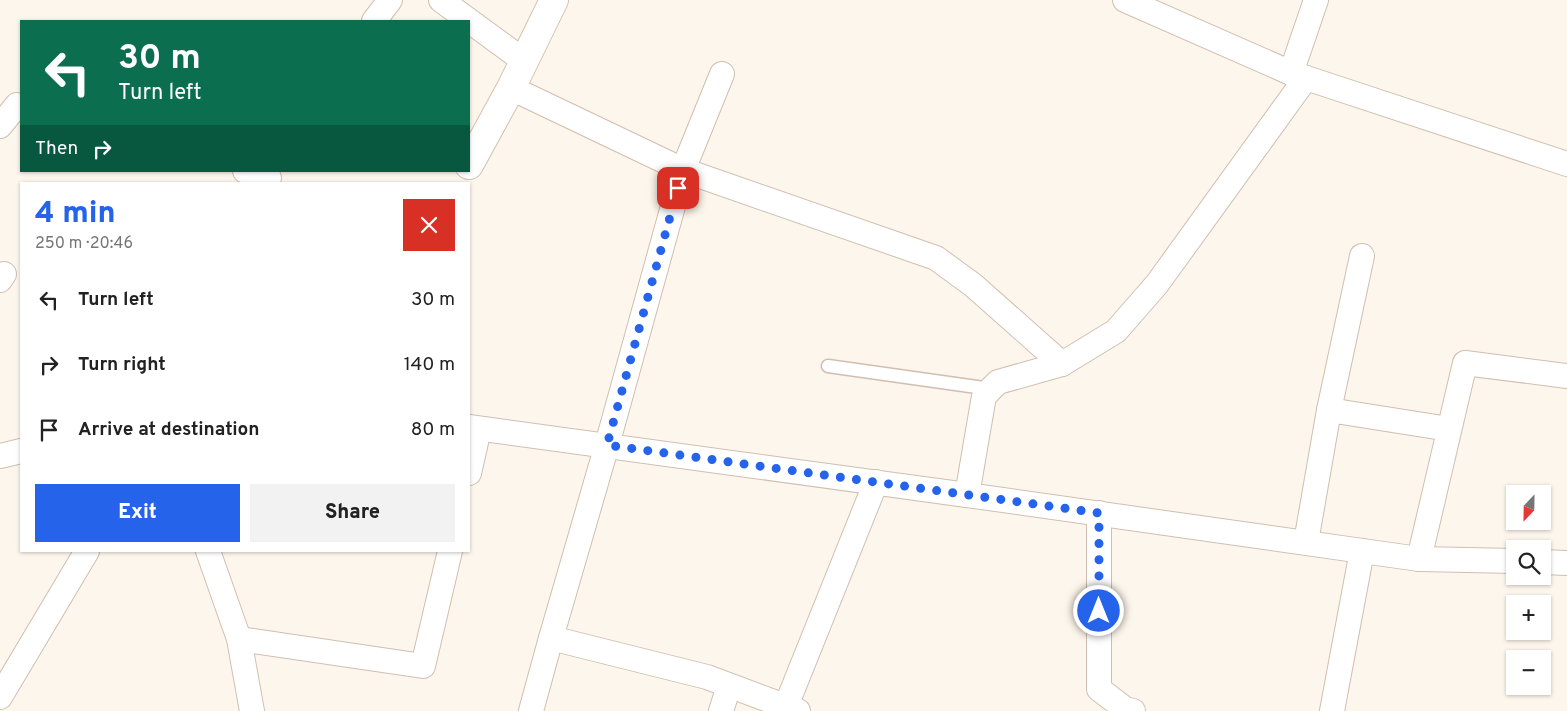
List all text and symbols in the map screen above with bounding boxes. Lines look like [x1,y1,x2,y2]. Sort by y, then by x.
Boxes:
text: 30 m [118,37,201,81]
icon: left [35,40,100,105]
text: Turn left [118,80,201,107]
icon: right [88,135,116,163]
text: Then [35,137,78,161]
pin [657,167,699,209]
icon: arrive [664,174,692,202]
text: 4 min [35,196,116,233]
button: close [403,199,455,251]
text: 250 m · 20:46 [35,234,133,254]
icon: left [35,286,63,314]
text: Turn left [78,288,154,312]
text: 30 m [411,288,455,312]
icon: right [35,351,63,379]
text: Turn right [78,353,166,377]
text: 140 m [404,353,455,377]
icon: arrive [35,416,63,444]
text: Arrive at destination [78,418,259,442]
text: 80 m [411,418,455,442]
button: Exit [35,484,240,542]
button: Share [250,484,455,542]
north arrow [1506,485,1551,530]
map controls [1506,485,1551,695]
button: search [1506,540,1551,585]
position arrow [1072,584,1124,636]
button: + [1506,595,1551,640]
button: − [1506,650,1551,695]

